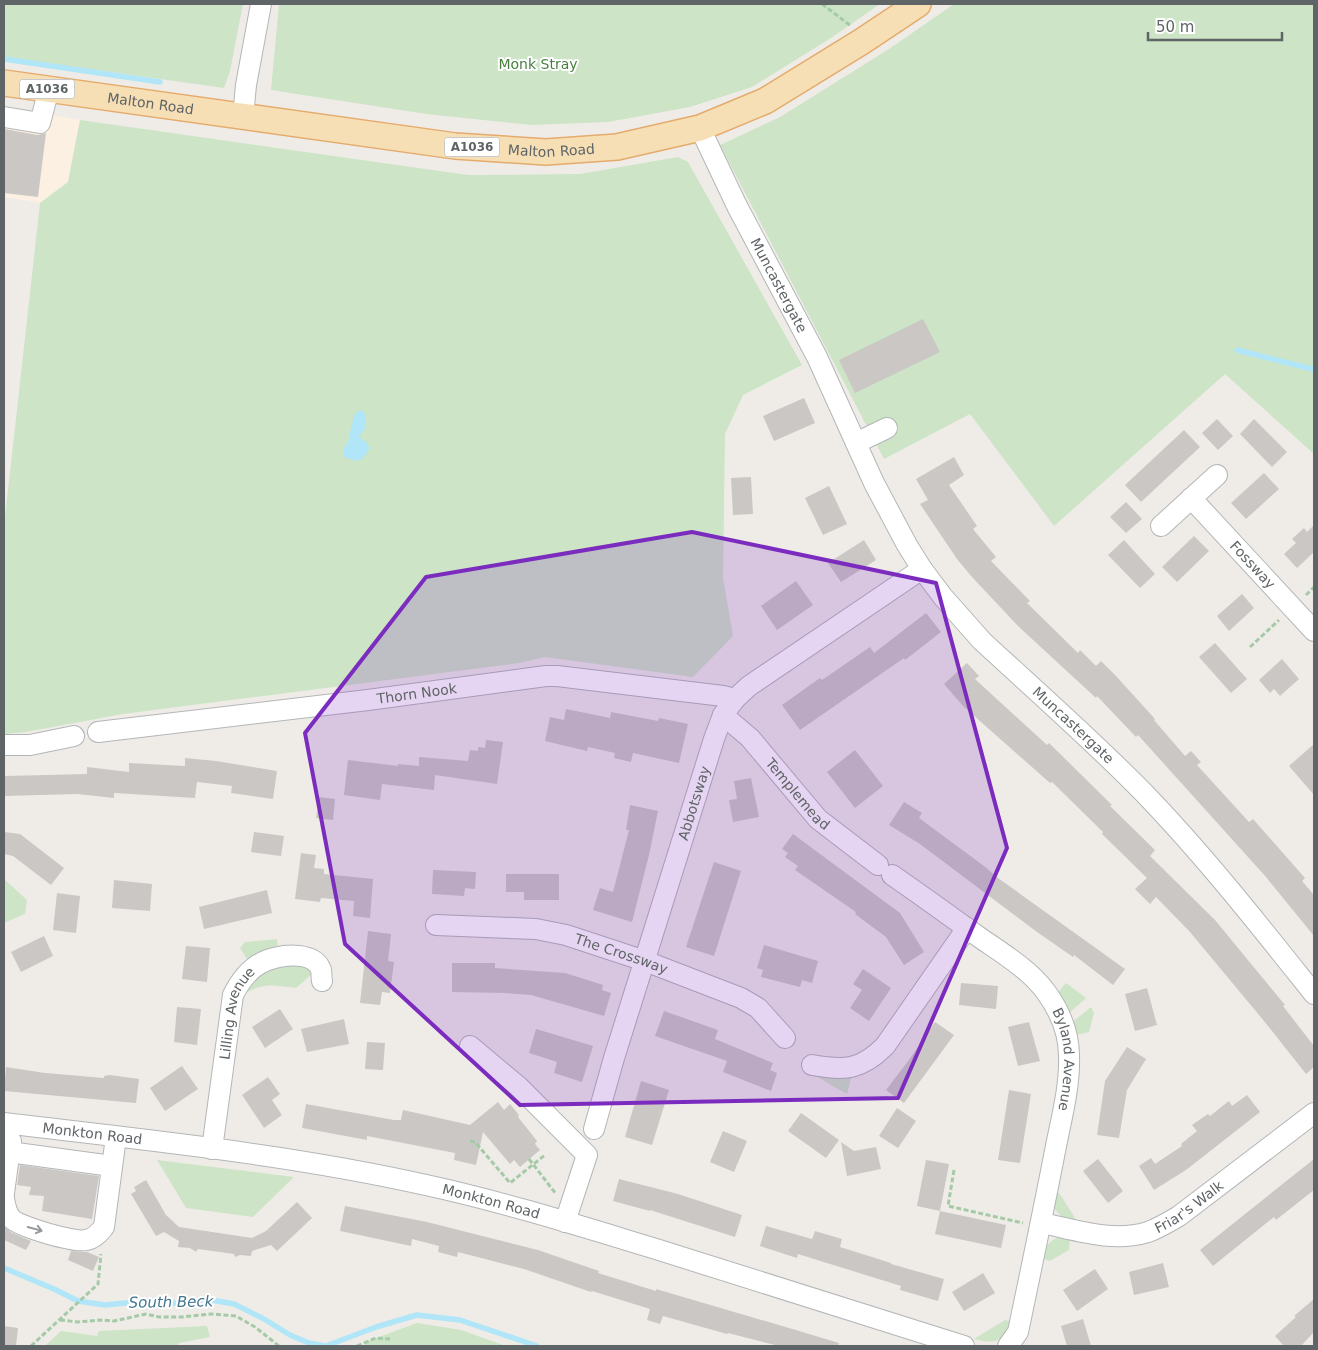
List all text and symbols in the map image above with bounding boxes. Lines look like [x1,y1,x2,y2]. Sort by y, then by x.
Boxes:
scale bar [1148,10,1282,42]
text: 50 m [1156,18,1194,36]
park label: Monk Stray [498,56,578,72]
road number: A1036 [20,80,74,98]
street label: Malton Road [106,90,195,117]
road number: A1036 [444,138,500,156]
street label: Malton Road [507,141,595,160]
street label: Muncastergate [747,235,811,335]
street label: Fossway [1227,538,1279,592]
street label: Thorn Nook [375,680,459,707]
street label: Muncastergate [1029,683,1117,767]
street label: Templemead [762,754,833,833]
street label: Abbotsway [675,764,713,842]
street label: The Crossway [572,930,670,977]
street label: Lilling Avenue [216,963,258,1061]
street label: Byland Avenue [1049,1005,1077,1112]
street label: Monkton Road [42,1120,143,1147]
street label: Friar's Walk [1152,1177,1227,1236]
street label: Monkton Road [441,1181,542,1222]
one-way arrow [27,1225,43,1235]
water label: South Beck [128,1292,215,1312]

